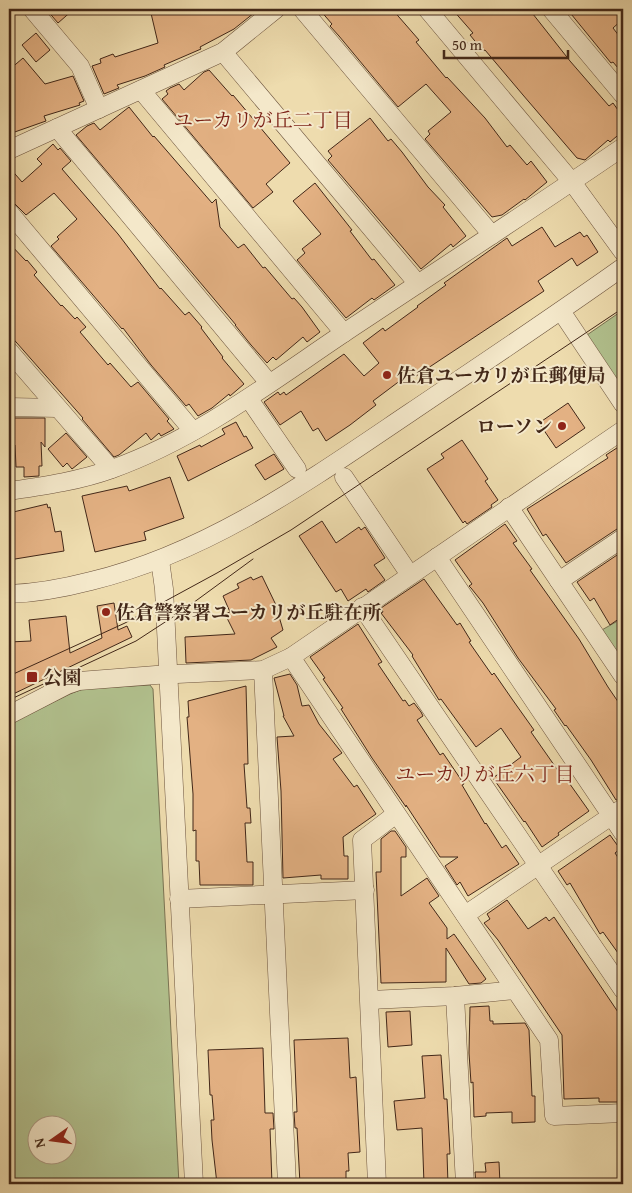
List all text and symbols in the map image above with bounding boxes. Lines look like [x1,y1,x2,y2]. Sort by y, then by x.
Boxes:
scale bar [444,28,568,60]
text: 50 m [452,34,483,55]
district label: ユーカリが丘二丁目 [173,105,353,134]
place label: 佐倉ユーカリが丘郵便局 [397,361,606,389]
marker: 佐倉ユーカリが丘郵便局 [381,369,393,381]
place label: ローソン [477,412,552,440]
marker: ローソン [556,420,568,432]
place label: 佐倉警察署ユーカリが丘駐在所 [116,598,382,626]
marker: 佐倉警察署ユーカリが丘駐在所 [100,606,112,618]
place label: 公園 [43,663,81,691]
marker: 公園 [25,670,39,684]
district label: ユーカリが丘六丁目 [395,759,575,788]
north arrow [28,1116,78,1166]
text: N [28,1136,50,1150]

